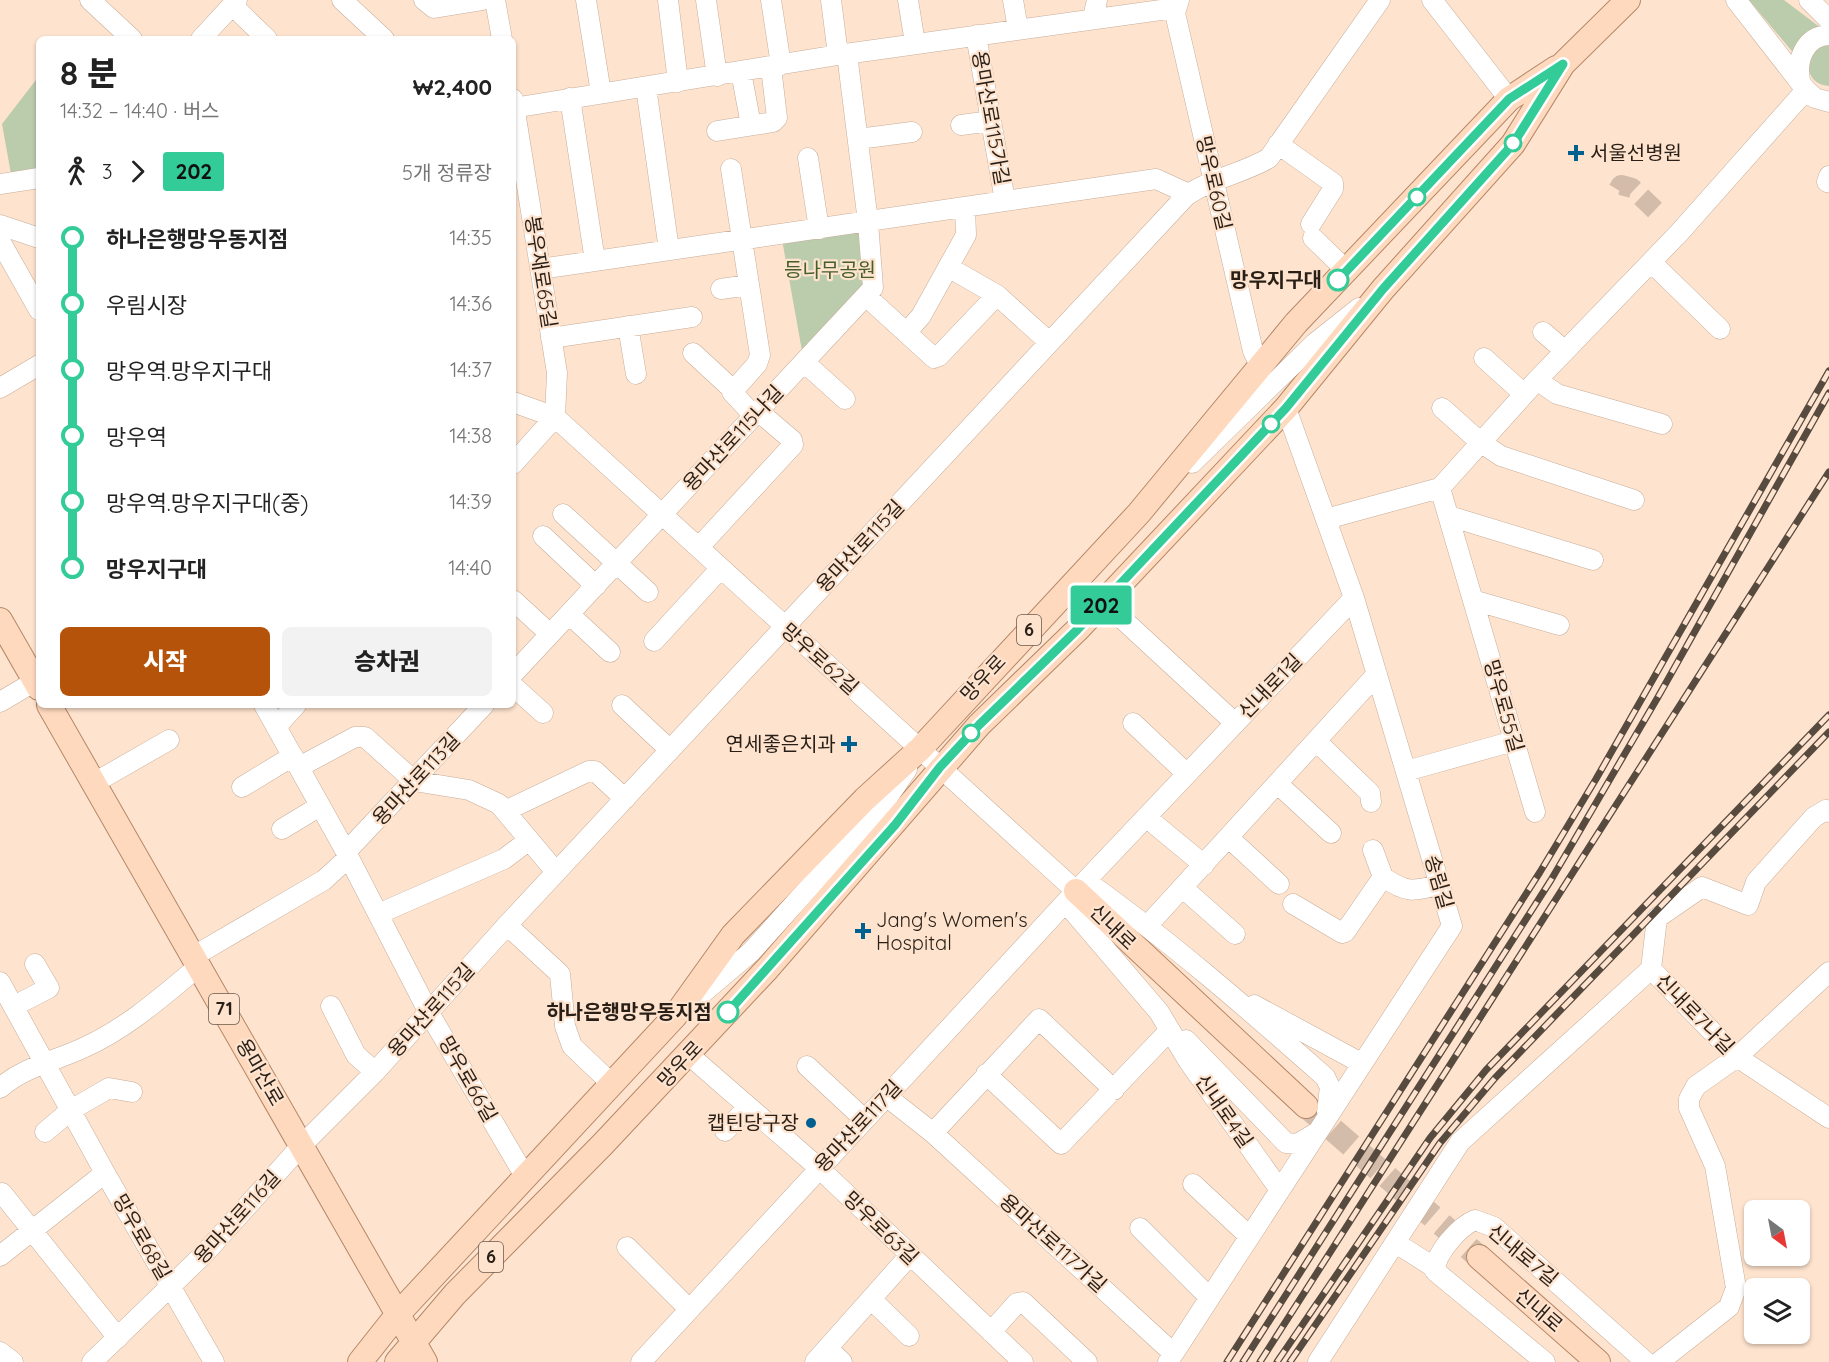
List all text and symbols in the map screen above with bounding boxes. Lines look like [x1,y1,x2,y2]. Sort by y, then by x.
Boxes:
street label: 용마산로115가길 [967,49,1016,187]
text: 8 분 [60,52,118,93]
text: ₩2,400 [413,73,492,101]
text: 14:32 – 14:40 · 버스 [60,98,220,123]
street label: 망우로60길 [1191,133,1237,233]
unlabelled marker [1504,134,1522,152]
place label: 서울선병원 [1590,140,1682,165]
marker: 서울선병원 [1567,144,1585,162]
icon: walk [60,155,93,188]
icon: forward [121,155,154,188]
text: 202 [175,158,212,184]
text: 3 [102,159,112,184]
text: 5개 정류장 [402,160,492,185]
unlabelled marker [1408,188,1426,206]
street label: 봉우재로65길 [520,214,563,330]
text: 하나은행망우동지점 [106,225,288,253]
text: 14:35 [449,225,492,250]
park label: 등나무공원 [784,257,876,282]
place label: 망우지구대 [1230,267,1322,292]
marker: 망우지구대 [1327,269,1349,291]
text: 우림시장 [106,291,187,319]
text: 14:36 [449,291,492,316]
text: 망우역.망우지구대 [106,357,272,385]
text: 14:37 [450,357,492,382]
street label: 용마산로115나길 [677,379,788,496]
unlabelled marker [1262,415,1280,433]
text: 망우역 [106,423,167,451]
text: 14:38 [449,423,492,448]
text: 망우역.망우지구대(중) [106,489,309,517]
text: 14:39 [449,489,492,514]
street label: 용마산로115길 [810,494,909,597]
text: 망우지구대 [106,555,207,583]
text: 14:40 [448,555,492,580]
line badge: 202 [1066,586,1136,624]
text: 202 [1083,592,1119,618]
road number: 6 [1017,615,1041,645]
street label: 망우로62길 [777,617,864,700]
button: 시작 [60,627,270,696]
button: 승차권 [282,627,492,696]
street label: 신내로1길 [1233,648,1307,723]
street label: 망우로 [955,649,1011,706]
street label: 망우로55길 [1479,657,1530,755]
unlabelled marker [962,724,980,742]
street label: 용마산로113길 [366,727,465,830]
place label: 연세좋은치과 [726,731,836,756]
marker: 연세좋은치과 [840,735,858,753]
street label: 송림길 [1420,852,1459,912]
street label: 신내로 [1085,898,1142,955]
place label: Jang's Women's Hospital [876,907,1028,955]
marker: Jang's Women's Hospital [854,922,872,940]
street label: 용마산로115길 [382,958,479,1062]
street label: 신내로7나길 [1651,968,1740,1059]
road number: 71 [209,994,239,1024]
place label: 하나은행망우동지점 [546,999,712,1024]
marker: 하나은행망우동지점 [717,1001,739,1023]
street label: 망우로66길 [434,1031,503,1126]
street label: 용마산로 [231,1034,290,1110]
street label: 망우로 [652,1035,708,1092]
street label: 신내로4길 [1190,1069,1259,1152]
street label: 용마산로117길 [809,1074,907,1177]
place label: 캡틴당구장 [707,1110,799,1135]
marker: 캡틴당구장 [804,1116,818,1130]
street label: 용마산로116길 [188,1165,285,1269]
street label: 망우로63길 [839,1186,924,1270]
street label: 용마산로117가길 [995,1188,1112,1297]
street label: 망우로68길 [108,1189,177,1284]
north arrow [1744,1200,1810,1266]
map controls [1744,1200,1810,1344]
street label: 신내로7길 [1483,1218,1563,1291]
road number: 6 [479,1242,503,1272]
button: layers [1744,1278,1810,1344]
street label: 신내로 [1510,1282,1568,1337]

